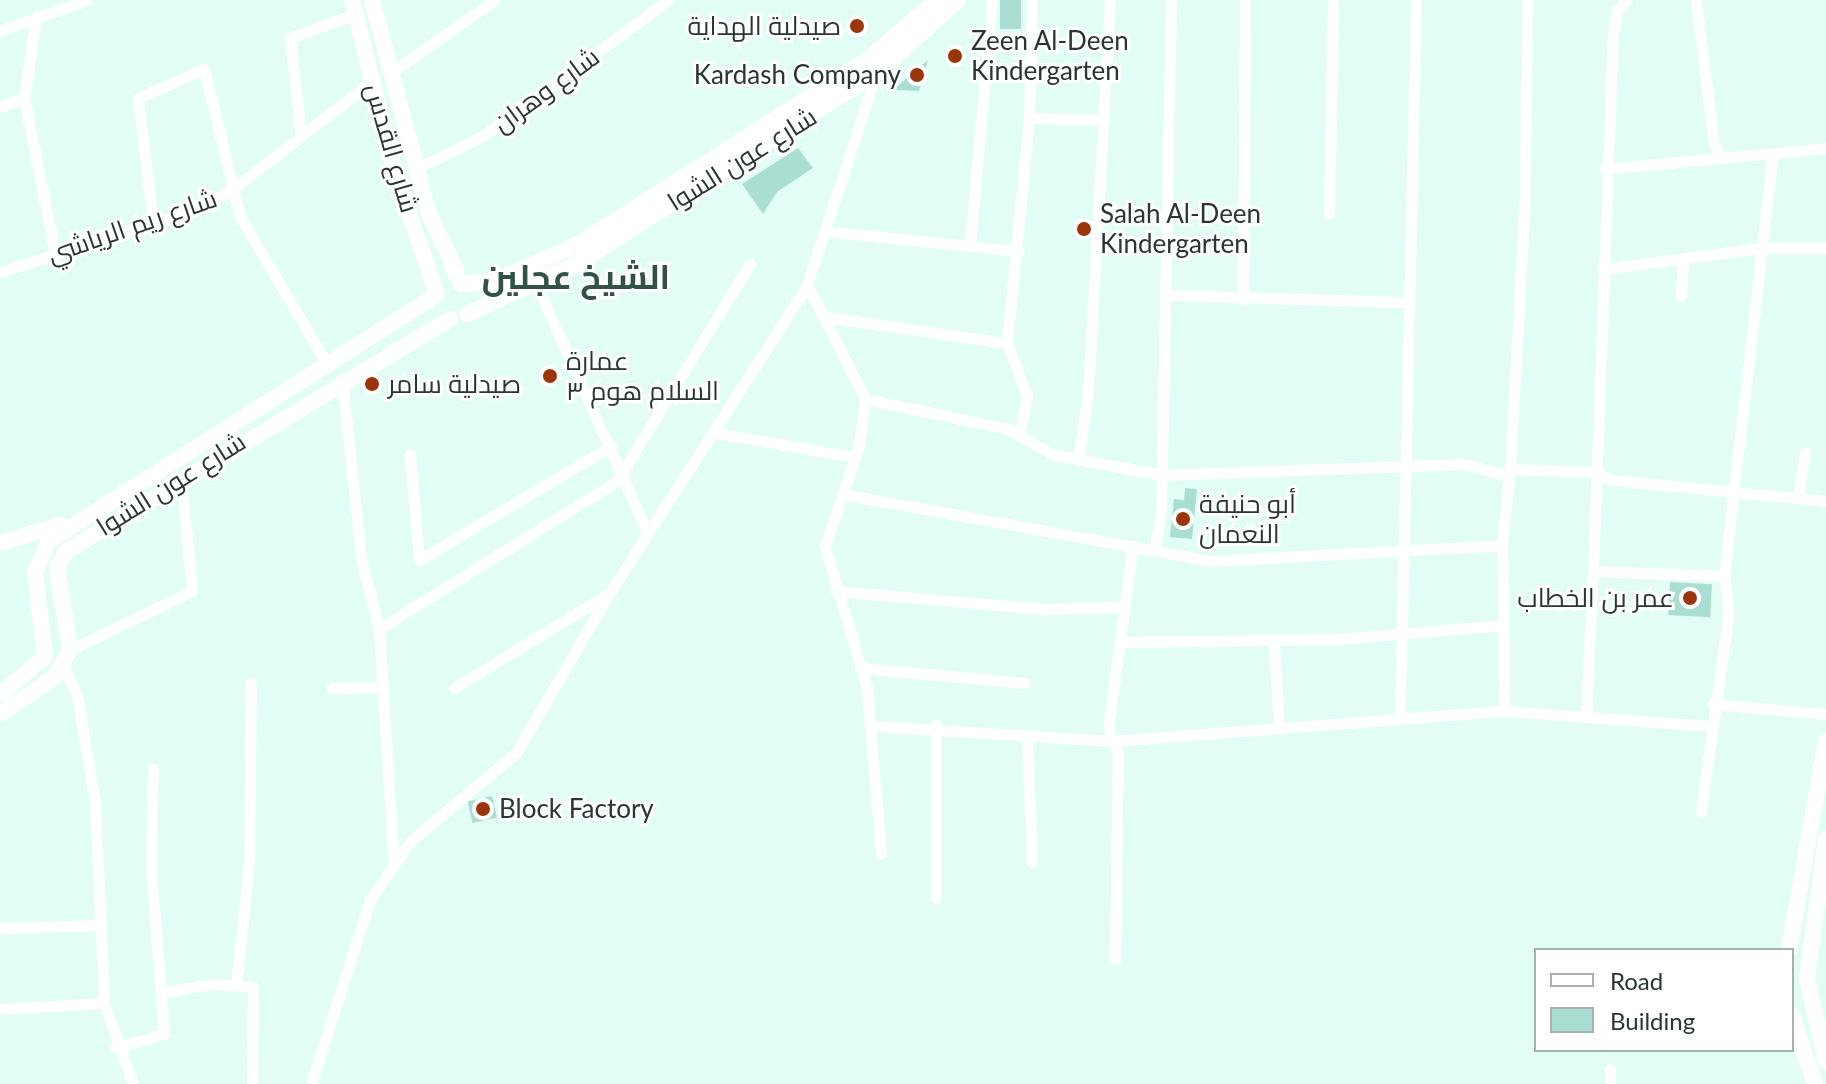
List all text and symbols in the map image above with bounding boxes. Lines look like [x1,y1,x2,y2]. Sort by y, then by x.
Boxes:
place label: صيدلية الهداية [687,10,841,42]
marker: صيدلية الهداية [848,17,866,35]
place label: Zeen Al-Deen Kindergarten [971,25,1130,86]
street label: شارع وهران [487,41,605,139]
marker: Zeen Al-Deen Kindergarten [946,47,964,65]
place label: Kardash Company [694,59,901,91]
marker: Kardash Company [908,66,926,84]
street label: شارع القدس [359,80,425,216]
street label: شارع عون الشوا [662,101,822,217]
street label: شارع ريم الرياشي [43,182,221,270]
place label: Salah Al-Deen Kindergarten [1100,198,1262,260]
marker: Salah Al-Deen Kindergarten [1075,220,1093,238]
district label: الشيخ عجلين [482,256,670,296]
place label: عمارة السلام هوم ٣ [566,345,719,406]
marker: عمارة السلام هوم ٣ [541,367,559,385]
place label: صيدلية سامر [388,368,521,400]
marker: صيدلية سامر [363,375,381,393]
street label: شارع عون الشوا [91,426,251,542]
place label: أبو حنيفة النعمان [1199,488,1296,550]
marker: أبو حنيفة النعمان [1174,510,1192,528]
place label: عمر بن الخطاب [1517,582,1674,614]
marker: عمر بن الخطاب [1681,589,1699,607]
place label: Block Factory [499,793,654,825]
marker: Block Factory [474,800,492,818]
legend [1534,948,1794,1052]
text: Road [1610,966,1663,995]
text: Building [1610,1006,1695,1035]

